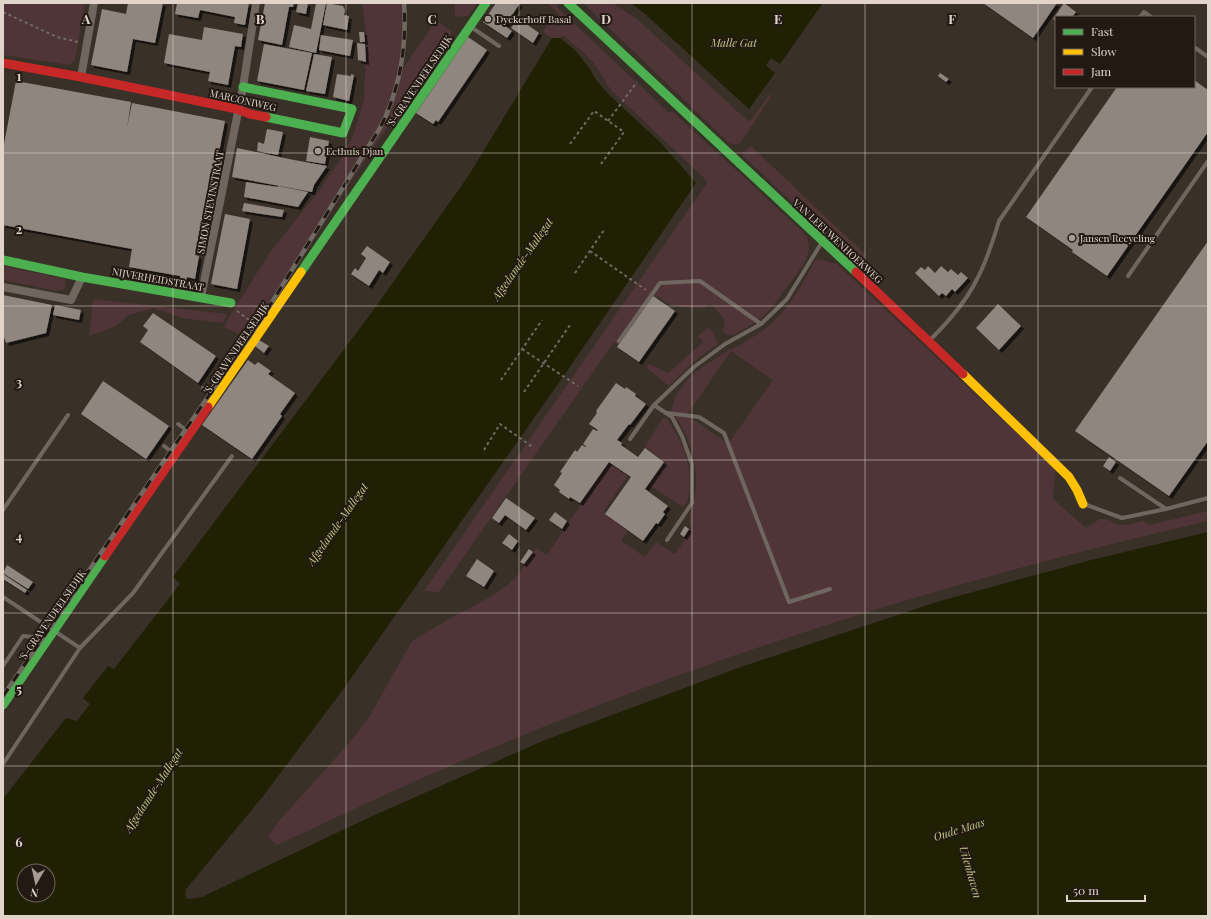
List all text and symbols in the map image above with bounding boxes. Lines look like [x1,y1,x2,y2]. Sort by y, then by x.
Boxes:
text: A [81,10,91,27]
text: B [256,10,265,27]
text: C [427,10,437,27]
text: D [601,10,611,27]
text: E [774,10,782,27]
text: F [948,10,956,27]
place label: Dyckerhoff Basal [496,12,572,26]
marker: Dyckerhoff Basal [483,14,493,24]
legend [1055,16,1195,88]
text: Fast [1091,23,1114,39]
street label: 'S-GRAVENDEELSEDIJK [383,32,455,130]
water label: Malle Gat [710,35,758,50]
text: Slow [1091,43,1117,59]
text: Jam [1090,63,1112,79]
text: 1 [17,67,22,84]
street label: MARCONIWEG [208,86,278,114]
place label: Eethuis Djan [326,144,383,158]
marker: Eethuis Djan [313,146,323,156]
street label: SIMON STEVINSTRAAT [193,149,227,255]
street label: VAN LEEUWENHOEKWEG [789,195,886,286]
water label: Afgedamde-Mallegat [487,214,557,304]
text: 2 [16,220,23,237]
place label: Jansen Recycling [1079,231,1156,245]
marker: Jansen Recycling [1067,233,1077,243]
street label: NIJVERHEIDSTRAAT [111,264,205,294]
street label: 'S-GRAVENDEELSEDIJK [200,299,272,397]
text: 3 [16,373,22,390]
water label: Afgedamde-Mallegat [302,479,372,569]
text: 4 [16,527,23,544]
street label: 'S-GRAVENDEELSEDIJK [15,566,89,663]
text: 5 [16,680,22,697]
water label: Afgedamde-Mallegat [120,744,186,836]
water label: Oude Maas [932,814,987,844]
text: 6 [15,833,23,850]
water label: Uilenhaven [956,844,986,900]
north arrow [16,863,56,903]
scale bar [1067,877,1145,903]
text: 50 m [1073,882,1099,898]
text: N [29,885,39,901]

